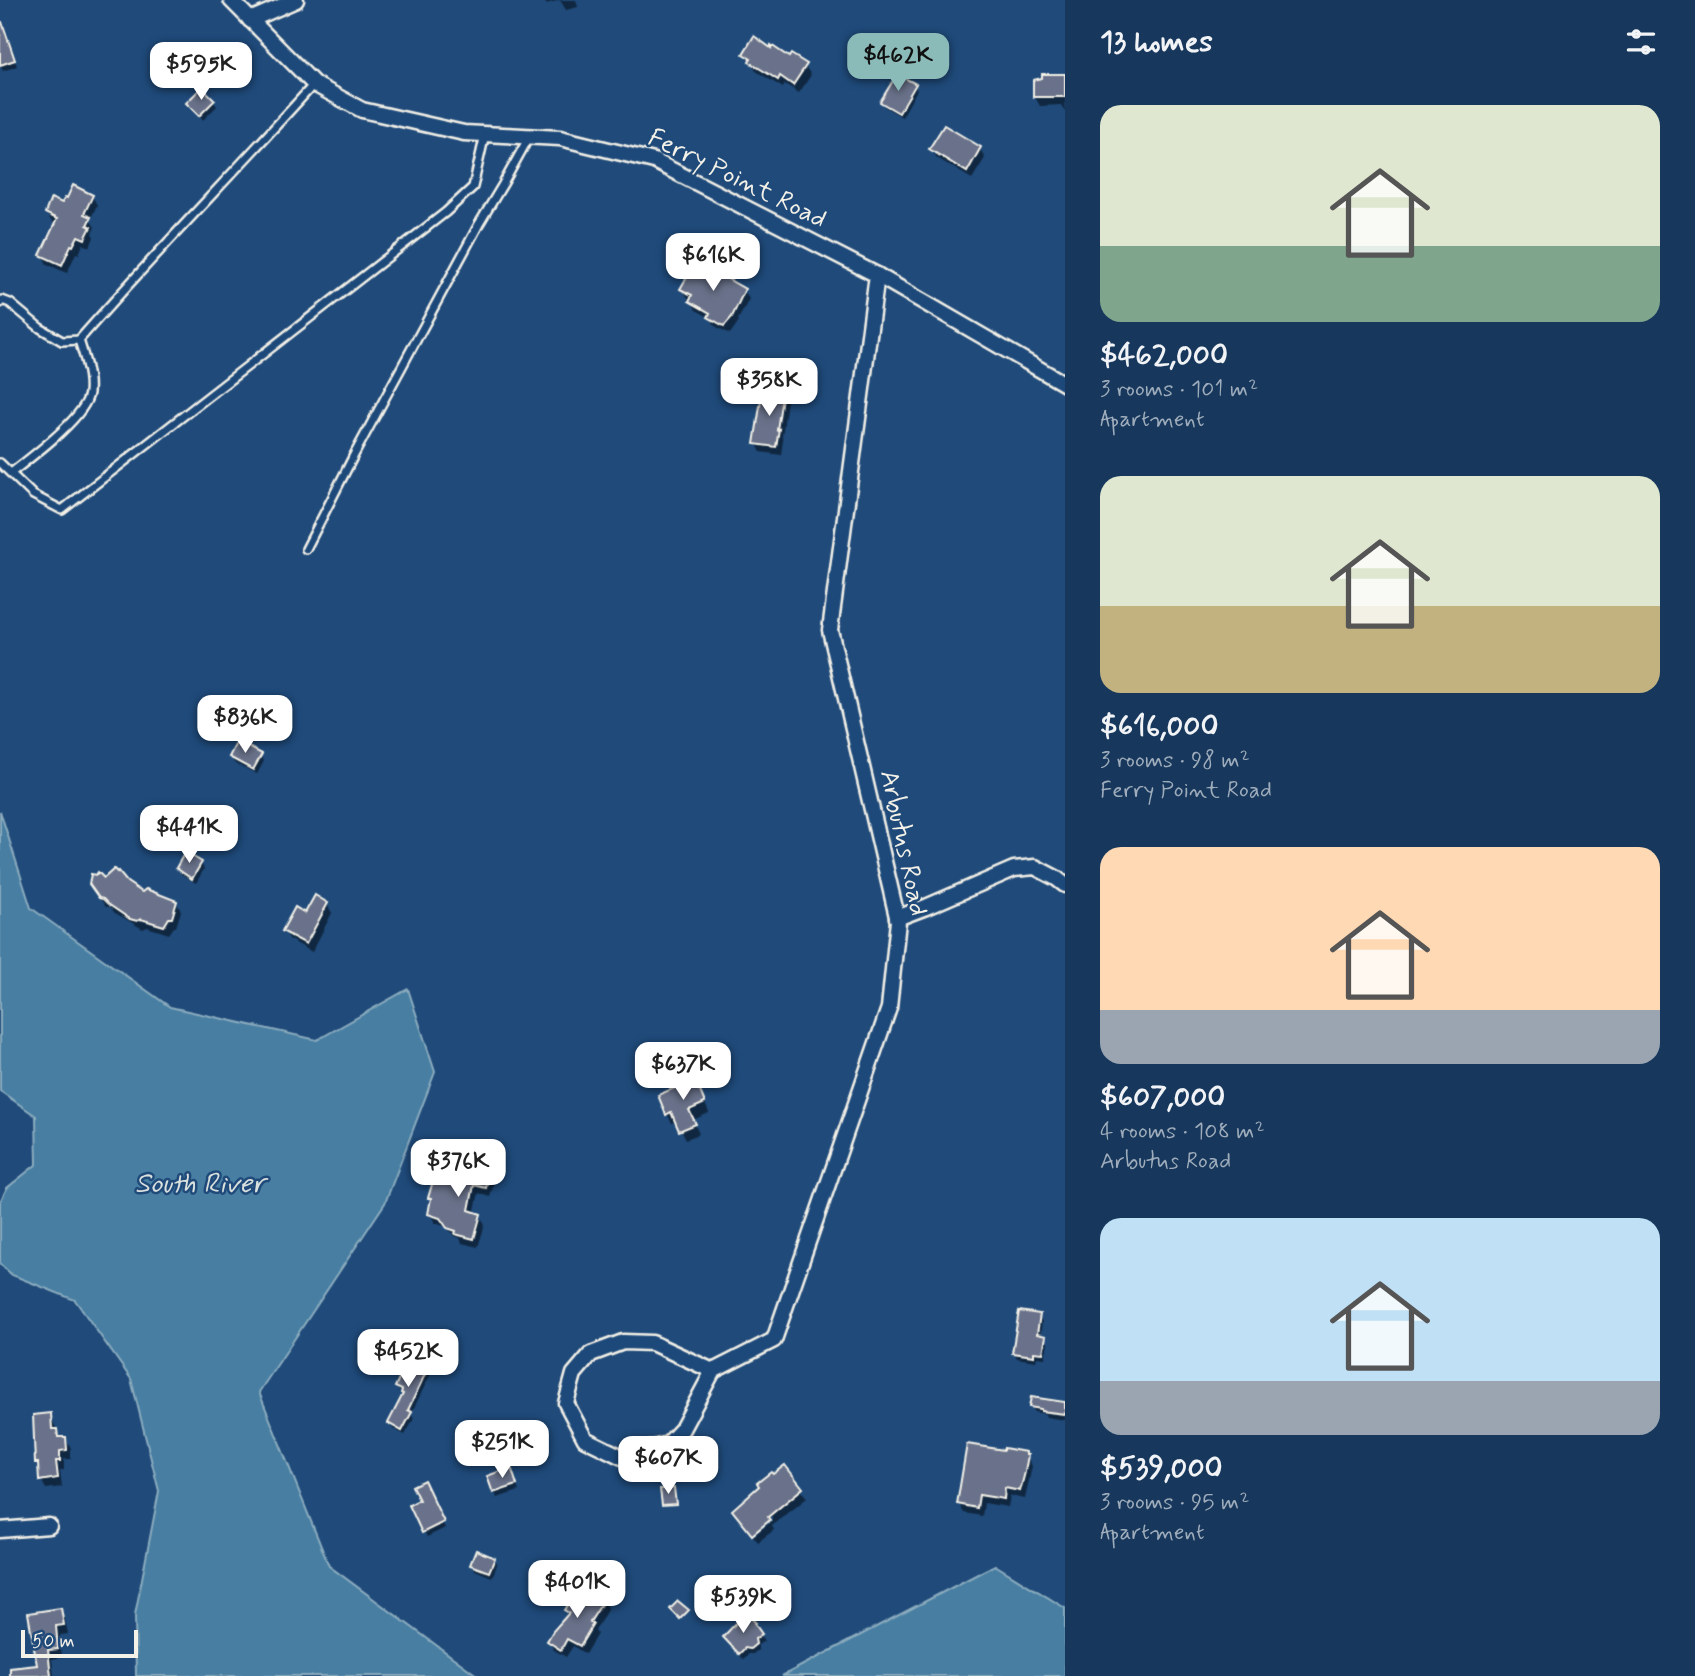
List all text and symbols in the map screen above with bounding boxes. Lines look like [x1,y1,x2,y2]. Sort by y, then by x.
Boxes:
text: 13 homes [1100,23,1213,62]
icon: filters [1622,23,1660,61]
pin: $462K [849,34,947,93]
text: $462K [863,41,933,71]
pin: $595K [152,42,250,102]
text: $595K [166,50,236,80]
street label: Ferry Point Road [642,121,832,237]
icon: home [1317,150,1443,276]
pin: $616K [664,233,762,293]
text: $616K [682,241,744,271]
text: $462,000 [1100,336,1228,375]
pin: $358K [720,358,818,418]
text: $358K [737,366,801,396]
text: 3 rooms · 101 m² [1100,375,1258,405]
text: Apartment [1100,405,1205,435]
icon: home [1317,521,1443,647]
pin: $836K [196,696,294,755]
text: $836K [213,703,277,733]
text: $616,000 [1100,707,1219,746]
text: 3 rooms · 98 m² [1100,746,1250,776]
street label: Arbutus Road [871,767,935,919]
text: Ferry Point Road [1100,776,1272,806]
pin: $441K [140,806,238,865]
text: $441K [156,813,222,843]
icon: home [1317,892,1443,1018]
pin: $637K [634,1042,732,1102]
text: $637K [651,1050,715,1080]
text: $607,000 [1100,1078,1225,1117]
text: 4 rooms · 108 m² [1100,1117,1265,1147]
pin: $376K [409,1140,507,1199]
text: $376K [427,1147,489,1177]
text: Arbutus Road [1100,1147,1231,1177]
water label: South River [135,1166,269,1203]
icon: home [1317,1263,1443,1389]
pin: $452K [359,1330,457,1389]
text: $452K [373,1337,443,1367]
pin: $251K [453,1420,551,1480]
text: $251K [471,1428,533,1458]
pin: $607K [619,1436,717,1496]
text: $607K [634,1444,702,1474]
text: $539,000 [1100,1449,1223,1488]
text: 3 rooms · 95 m² [1100,1488,1249,1518]
text: Apartment [1100,1518,1205,1548]
pin: $401K [528,1560,626,1620]
text: $401K [544,1568,610,1598]
pin: $539K [694,1576,792,1635]
text: $539K [710,1583,776,1613]
scale bar [21,1627,138,1659]
text: 50 m [32,1629,75,1654]

